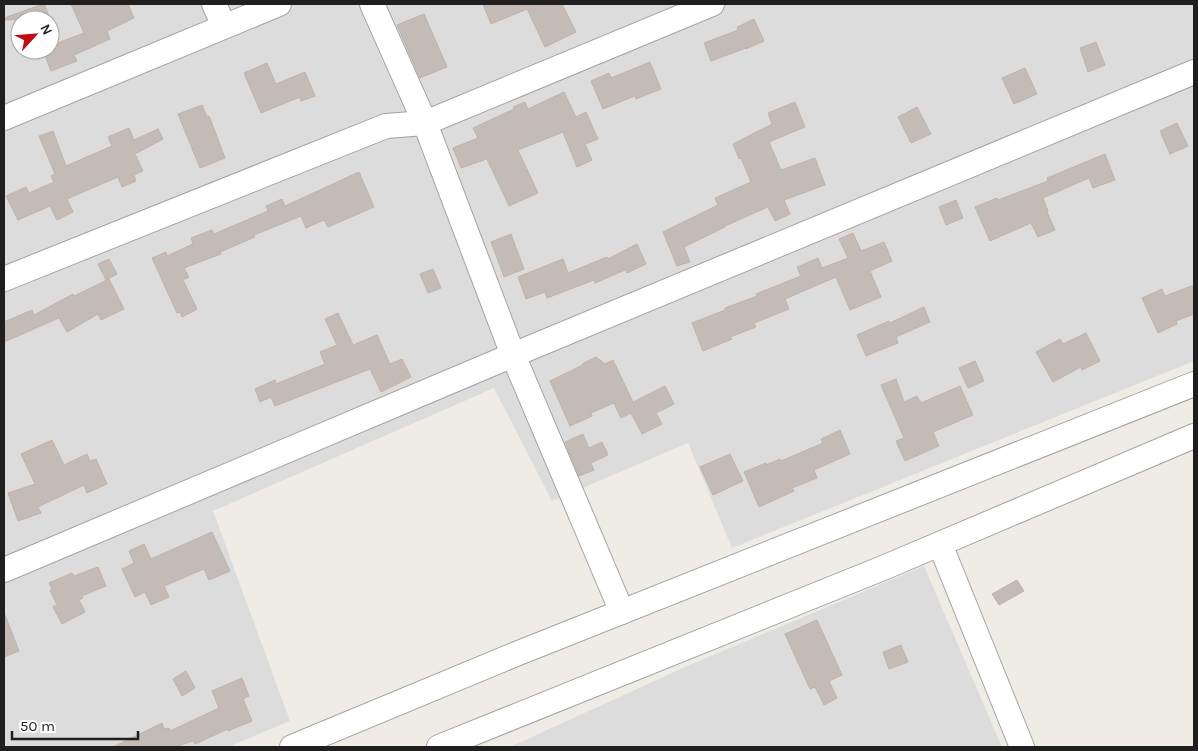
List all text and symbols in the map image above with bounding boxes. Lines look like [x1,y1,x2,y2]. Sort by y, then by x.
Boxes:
north arrow [10,10,60,60]
text: N [36,21,56,38]
scale bar [12,708,139,740]
text: 50 m [20,717,55,735]

